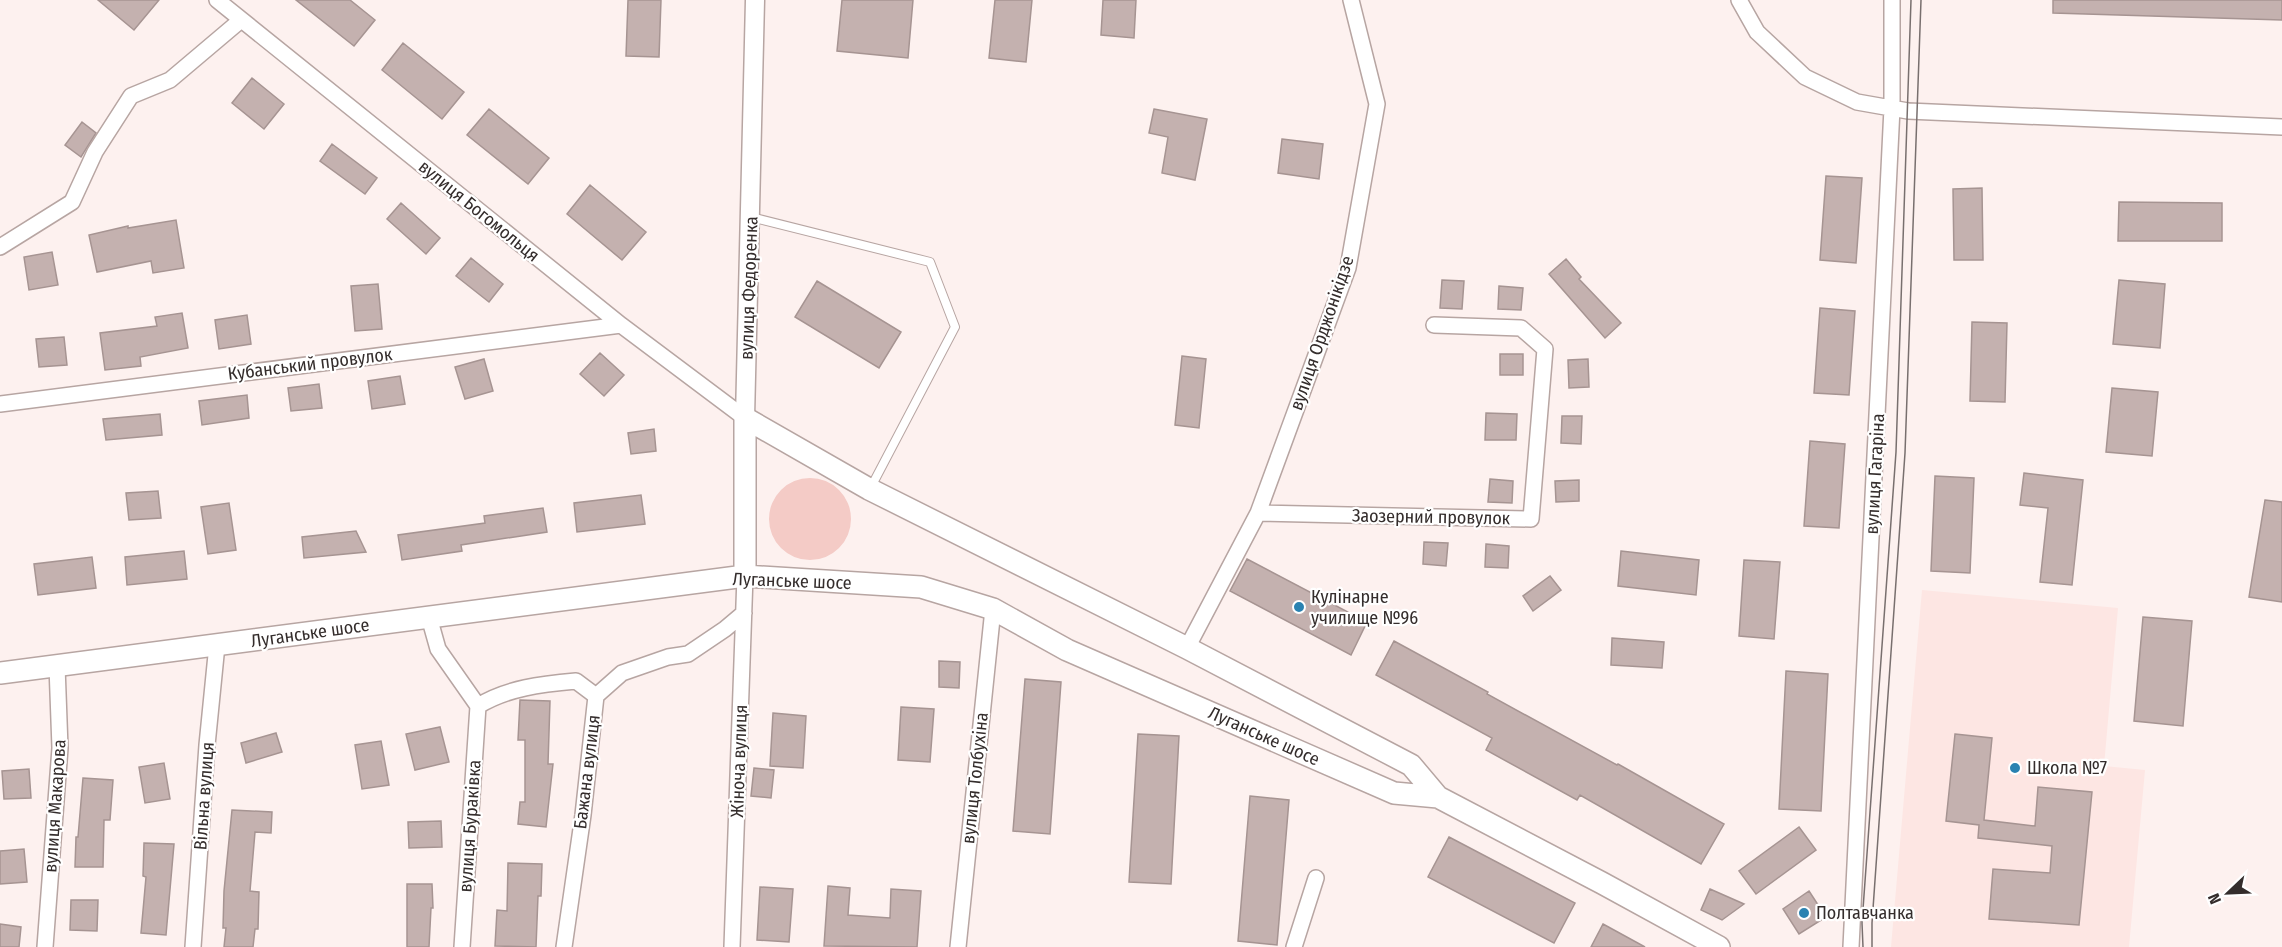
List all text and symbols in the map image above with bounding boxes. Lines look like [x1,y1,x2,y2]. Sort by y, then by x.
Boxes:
street label: вулиця Богомольця [414,155,544,267]
street label: вулиця Федоренка [735,216,763,360]
street label: вулиця Орджонікідзе [1285,253,1359,413]
street label: Кубанський провулок [227,343,394,385]
street label: вулиця Гагаріна [1861,413,1889,535]
street label: Заозерний провулок [1352,505,1511,529]
street label: Луганське шосе [732,568,852,594]
place label: Кулінарне училище №96 [1311,586,1418,629]
marker: Кулінарне училище №96 [1292,600,1306,614]
street label: Луганське шосе [249,614,371,652]
street label: Луганське шосе [1205,702,1323,770]
street label: Жіноча вулиця [726,704,752,818]
street label: вулиця Толбухіна [957,711,993,845]
street label: Бажана вулиця [569,714,605,830]
street label: вулиця Макарова [39,738,71,873]
street label: Вільна вулиця [189,741,219,851]
place label: Школа №7 [2027,757,2107,779]
street label: вулиця Бураківка [454,759,486,893]
marker: Школа №7 [2008,761,2022,775]
north arrow [2198,863,2258,923]
text: N [2204,891,2225,907]
place label: Полтавчанка [1816,902,1914,924]
marker: Полтавчанка [1797,906,1811,920]

